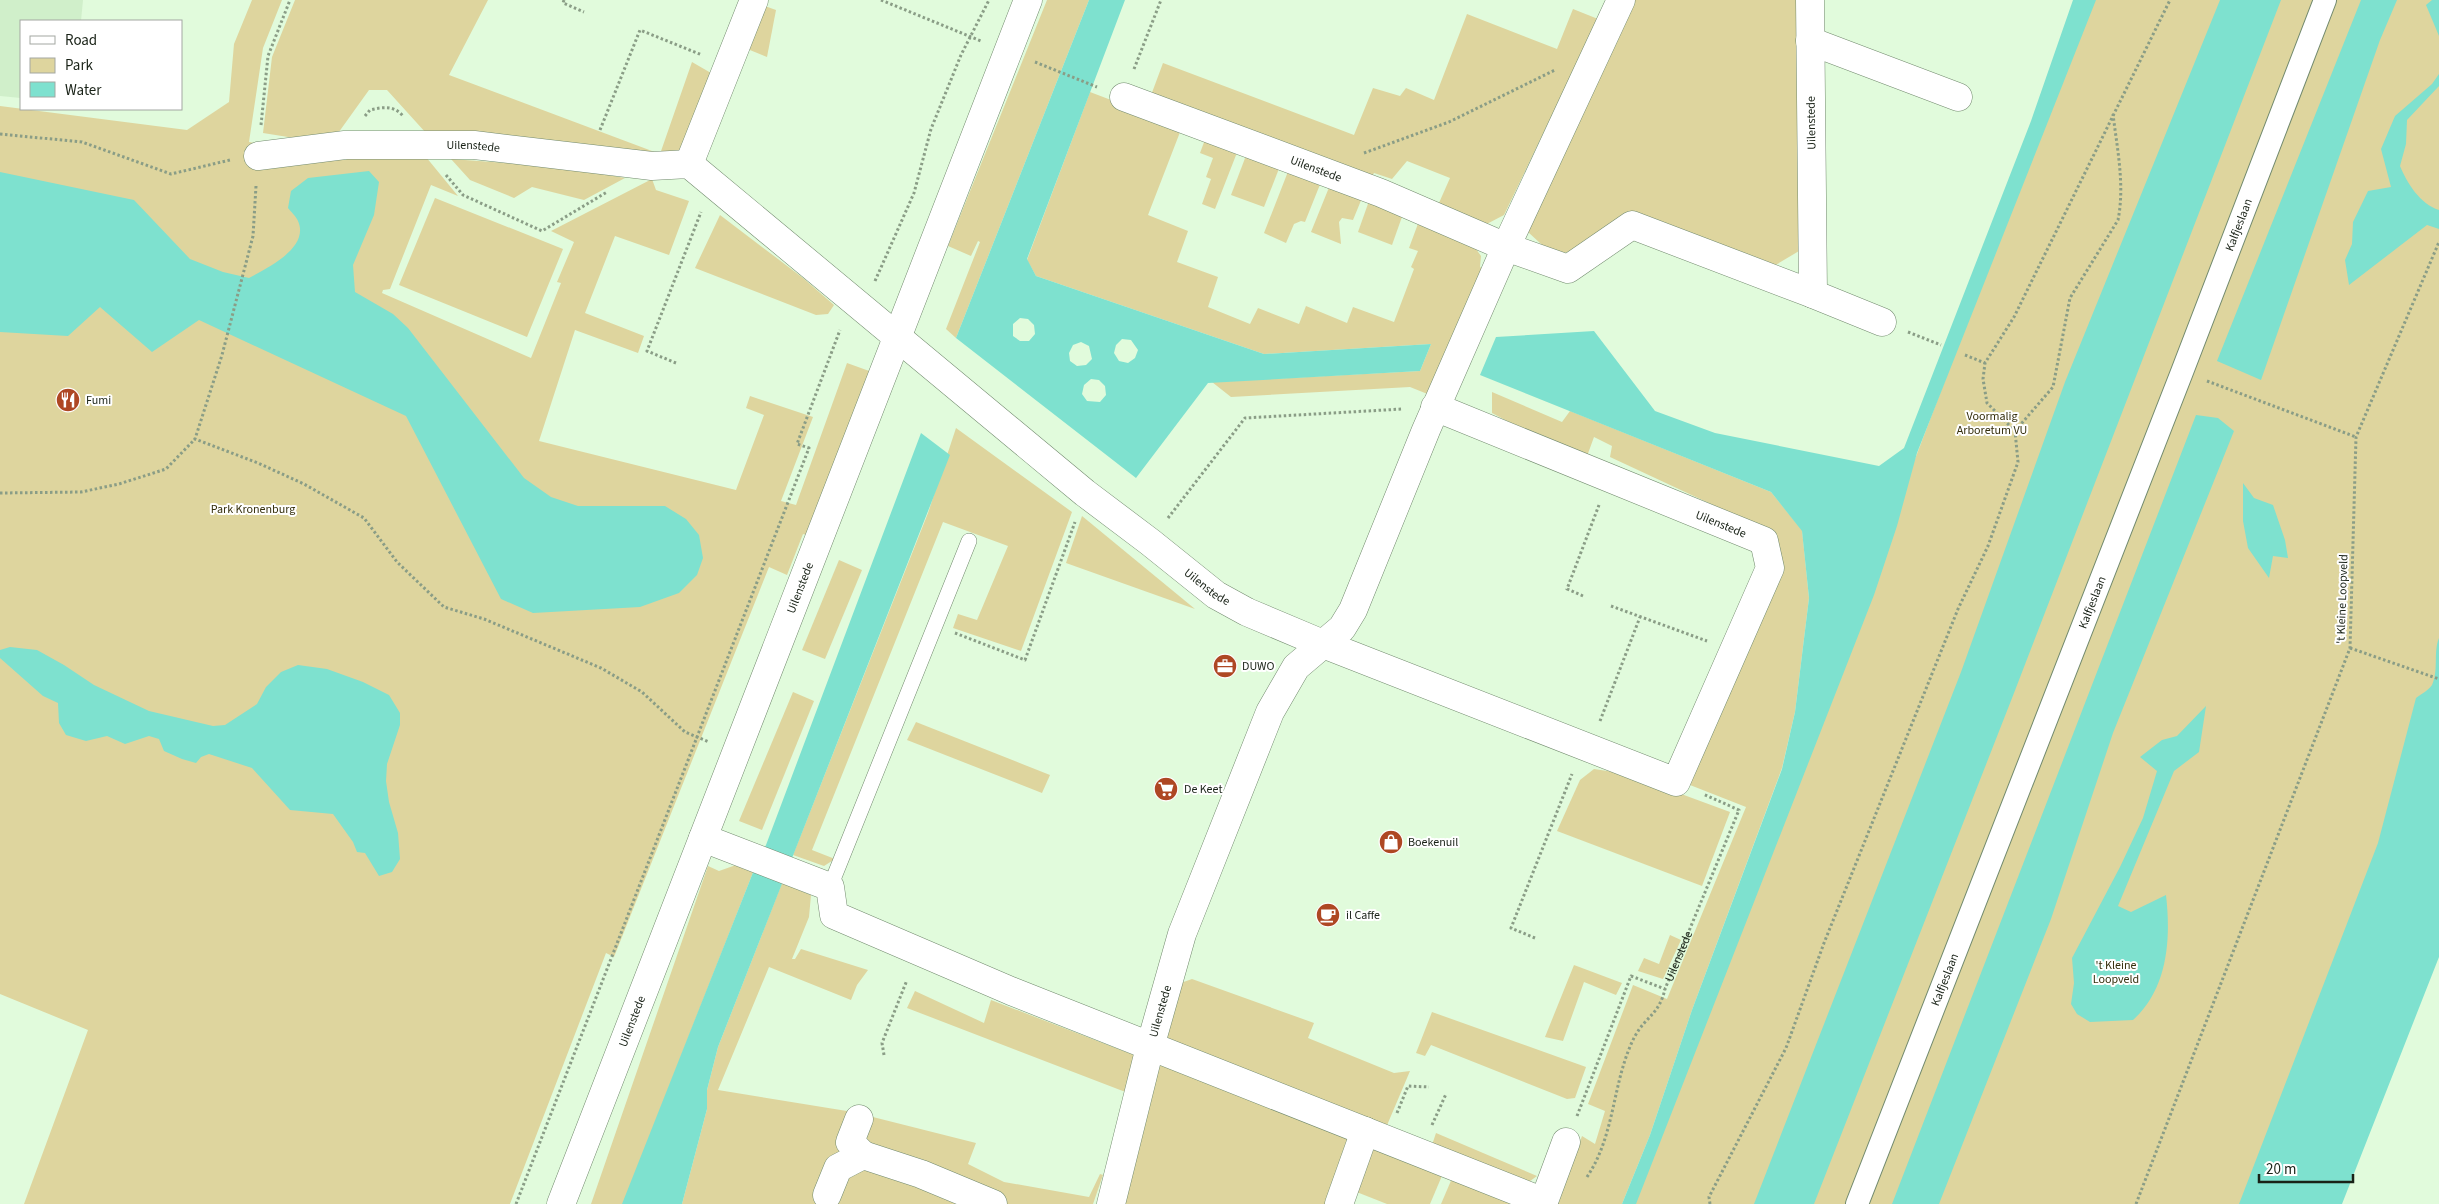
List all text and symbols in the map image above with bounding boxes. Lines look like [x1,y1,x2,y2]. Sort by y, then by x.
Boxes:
legend [20,20,182,110]
text: Road [65,30,97,51]
text: Park [65,55,94,76]
text: Water [65,80,102,101]
street label: Uilenstede [1803,96,1820,150]
street label: Uilenstede [447,137,501,157]
street label: Uilenstede [1288,152,1344,187]
street label: Kalfjeslaan [2221,196,2257,254]
restaurant icon: Fumi [55,387,81,413]
place label: Fumi [86,392,111,409]
park label: Voormalig Arboretum VU [1957,408,2027,439]
park label: Park Kronenburg [211,501,295,518]
street label: Uilenstede [1693,507,1749,542]
street label: 't Kleine Loopveld [2332,554,2353,644]
street label: Uilenstede [783,560,818,616]
street label: Uilenstede [1180,565,1233,610]
street label: Kalfjeslaan [2075,574,2110,631]
office icon: DUWO [1212,653,1238,679]
place label: DUWO [1242,658,1274,675]
supermarket icon: De Keet [1153,776,1179,802]
place label: De Keet [1184,781,1222,798]
shop icon: Boekenuil [1378,829,1404,855]
place label: Boekenuil [1408,834,1458,851]
cafe icon: il Caffe [1315,902,1341,928]
place label: il Caffe [1346,907,1380,924]
street label: Uilenstede [1661,928,1697,984]
street label: Kalfjeslaan [1927,951,1963,1008]
park label: 't Kleine Loopveld [2093,957,2139,988]
street label: Uilenstede [1145,983,1176,1039]
street label: Uilenstede [615,993,650,1049]
scale bar [2259,1152,2353,1184]
text: 20 m [2266,1159,2296,1180]

